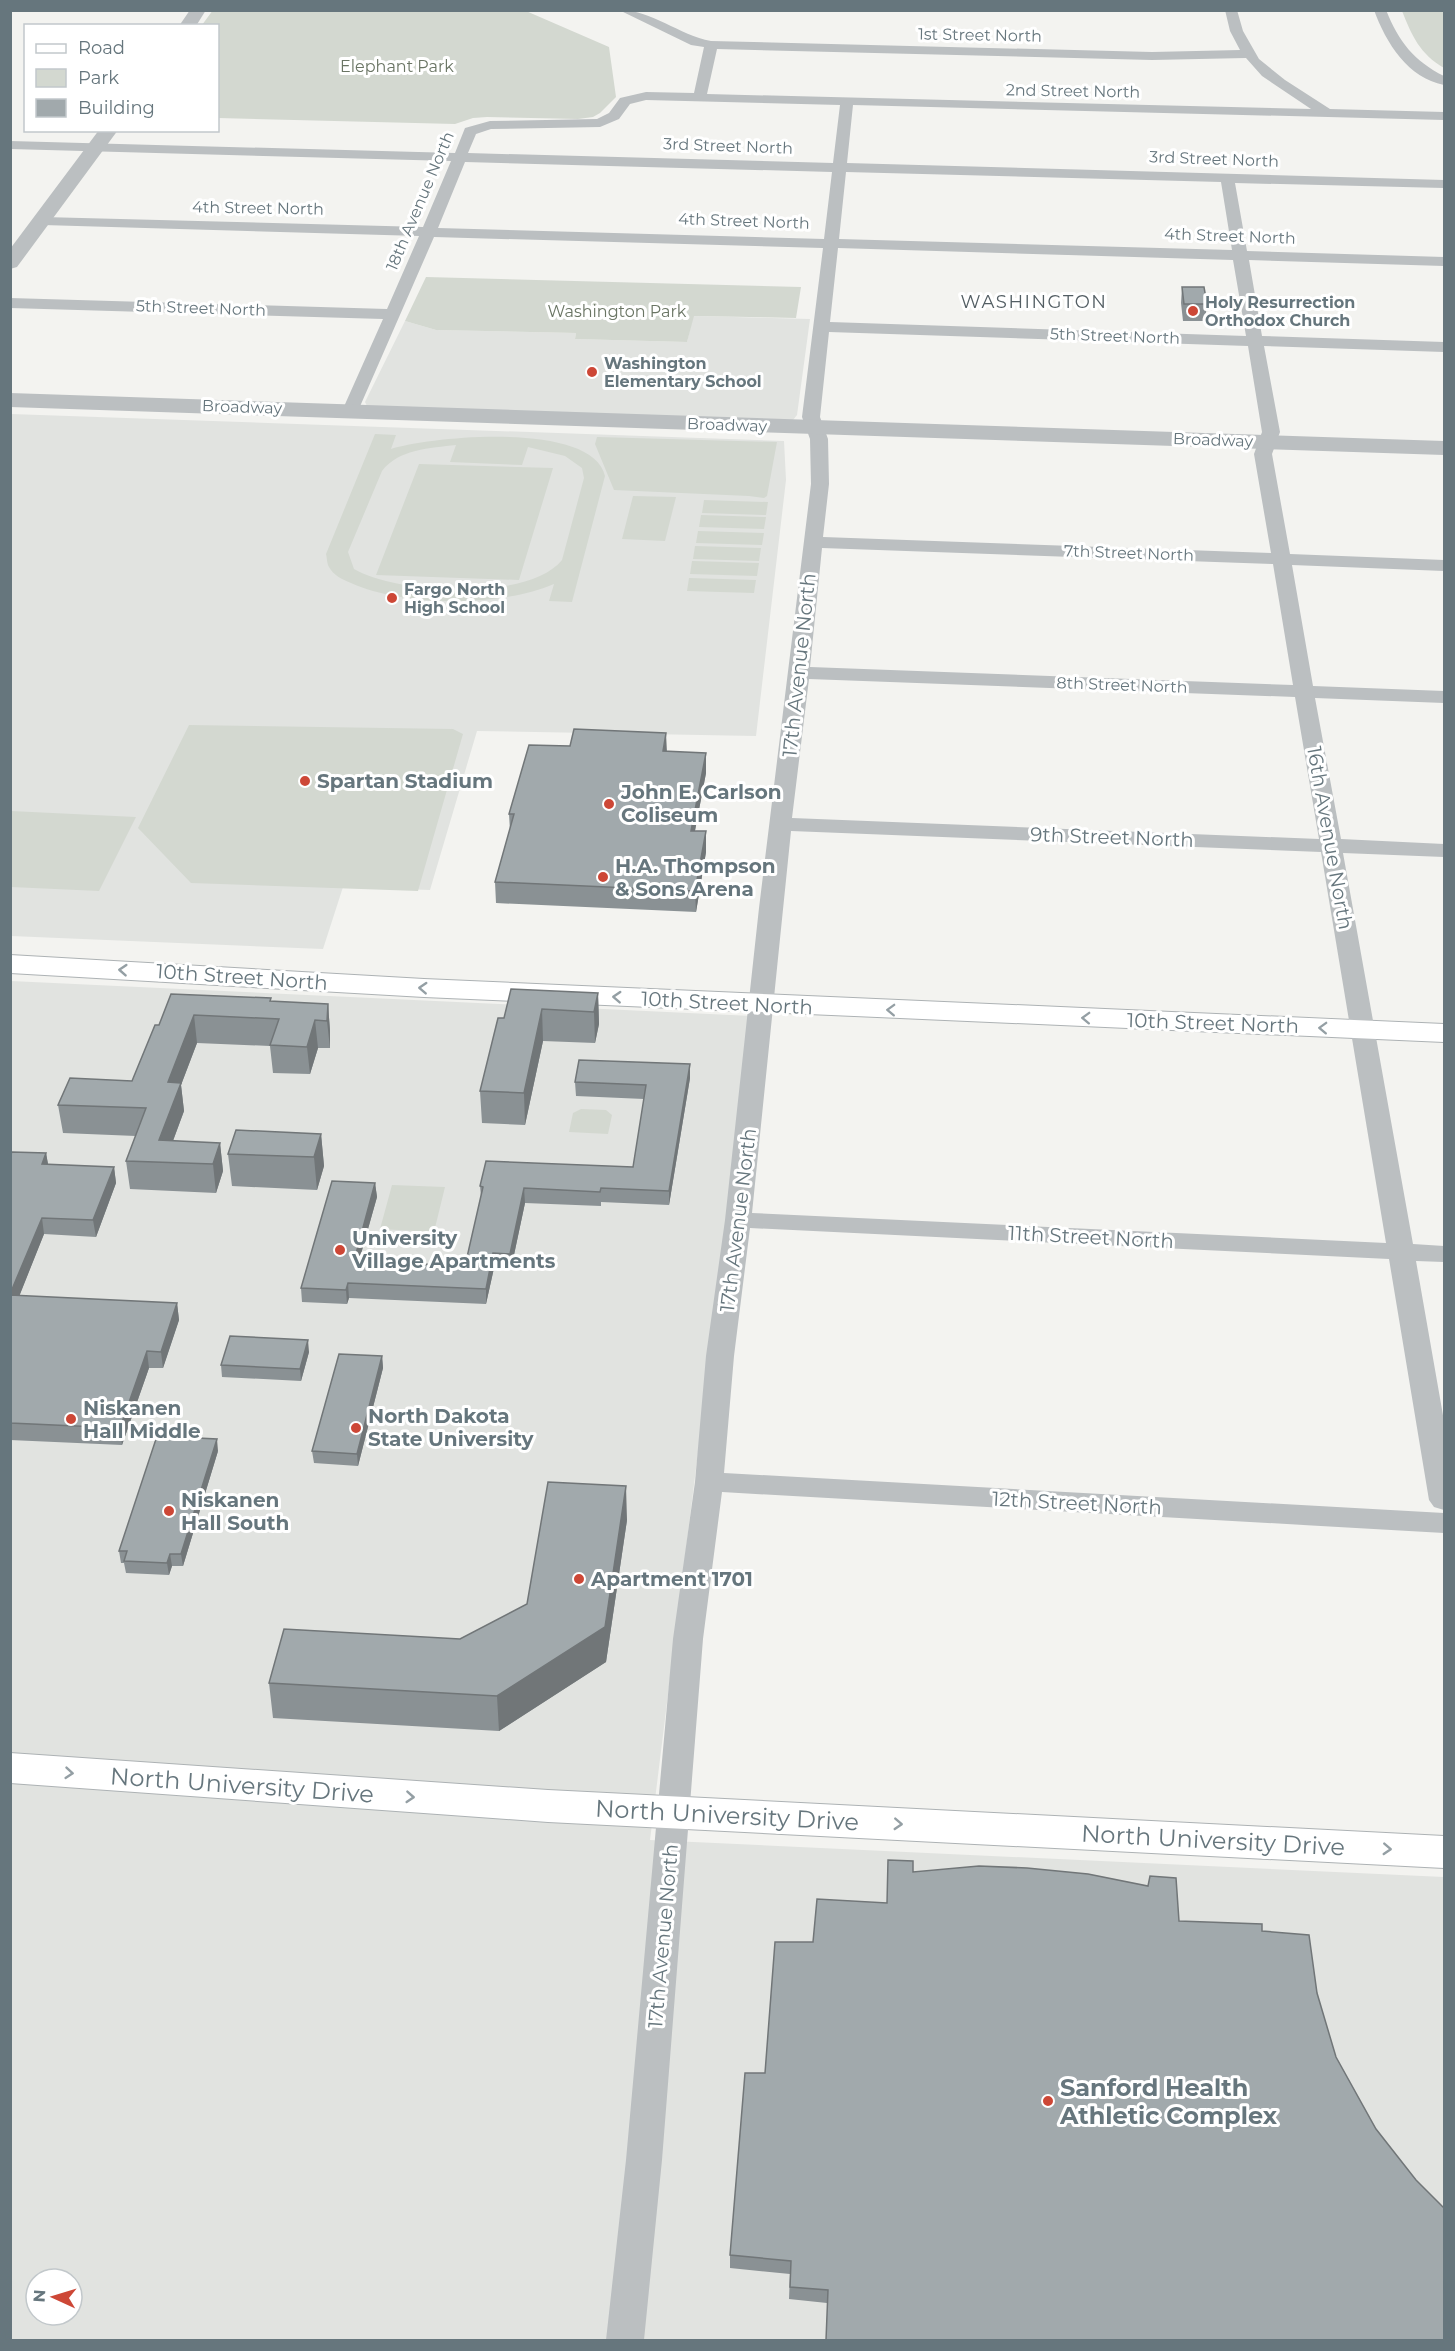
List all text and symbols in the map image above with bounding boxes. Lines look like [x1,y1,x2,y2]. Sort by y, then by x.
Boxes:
legend [24,24,219,132]
street label: 1st Street North [918,24,1042,46]
text: Road [78,37,125,59]
park label: Elephant Park [340,57,454,76]
text: Park [78,67,119,89]
street label: 2nd Street North [1006,80,1140,102]
text: Building [78,97,155,119]
street label: 18th Avenue North [382,129,458,273]
street label: 3rd Street North [663,134,793,158]
street label: 3rd Street North [1149,147,1279,171]
street label: 4th Street North [192,197,324,219]
street label: 4th Street North [678,209,810,233]
street label: 4th Street North [1164,224,1296,248]
district label: WASHINGTON [961,291,1107,313]
place label: Holy Resurrection Orthodox Church [1205,293,1355,330]
street label: 5th Street North [136,296,266,320]
park label: Washington Park [548,302,687,321]
marker: Holy Resurrection Orthodox Church [1186,304,1200,318]
street label: 5th Street North [1050,324,1180,348]
place label: Washington Elementary School [604,354,762,391]
marker: Washington Elementary School [585,365,599,379]
street label: Broadway [202,396,283,418]
street label: Broadway [687,414,768,436]
street label: Broadway [1173,429,1254,451]
street label: 7th Street North [1064,541,1194,565]
street label: 17th Avenue North [777,572,821,758]
place label: Fargo North High School [404,580,505,617]
marker: Fargo North High School [385,591,399,605]
street label: 8th Street North [1056,673,1188,697]
street label: 16th Avenue North [1302,744,1358,932]
place label: Spartan Stadium [317,769,493,793]
marker: Spartan Stadium [298,774,312,788]
place label: John E. Carlson Coliseum [620,780,782,827]
marker: John E. Carlson Coliseum [602,797,616,811]
street label: 9th Street North [1030,822,1194,852]
place label: H.A. Thompson & Sons Arena [615,854,776,901]
marker: H.A. Thompson & Sons Arena [596,870,610,884]
street label: 10th Street North [155,959,329,995]
one-way arrow [119,964,128,977]
one-way arrow [418,982,427,995]
street label: 10th Street North [640,987,814,1019]
one-way arrow [613,991,622,1004]
one-way arrow [887,1003,896,1016]
street label: 10th Street North [1127,1008,1299,1038]
one-way arrow [1082,1011,1091,1024]
one-way arrow [1319,1021,1328,1034]
street label: 17th Avenue North [715,1127,761,1313]
street label: 11th Street North [1008,1221,1174,1253]
place label: University Village Apartments [351,1226,556,1273]
marker: University Village Apartments [333,1243,347,1257]
place label: Niskanen Hall Middle [83,1396,201,1443]
place label: North Dakota State University [368,1404,534,1451]
marker: Niskanen Hall Middle [64,1412,78,1426]
marker: North Dakota State University [349,1421,363,1435]
street label: 12th Street North [992,1487,1162,1519]
place label: Niskanen Hall South [181,1488,289,1535]
marker: Niskanen Hall South [162,1504,176,1518]
place label: Apartment 1701 [590,1567,753,1591]
marker: Apartment 1701 [572,1572,586,1586]
street label: North University Drive [109,1761,375,1809]
one-way arrow [64,1766,73,1779]
one-way arrow [405,1790,414,1803]
street label: North University Drive [594,1794,860,1836]
one-way arrow [894,1818,903,1831]
street label: North University Drive [1080,1819,1346,1861]
one-way arrow [1382,1842,1391,1855]
street label: 17th Avenue North [643,1843,683,2029]
place label: Sanford Health Athletic Complex [1059,2073,1278,2130]
marker: Sanford Health Athletic Complex [1041,2094,1055,2108]
north arrow [24,2267,84,2327]
text: N [30,2289,49,2303]

